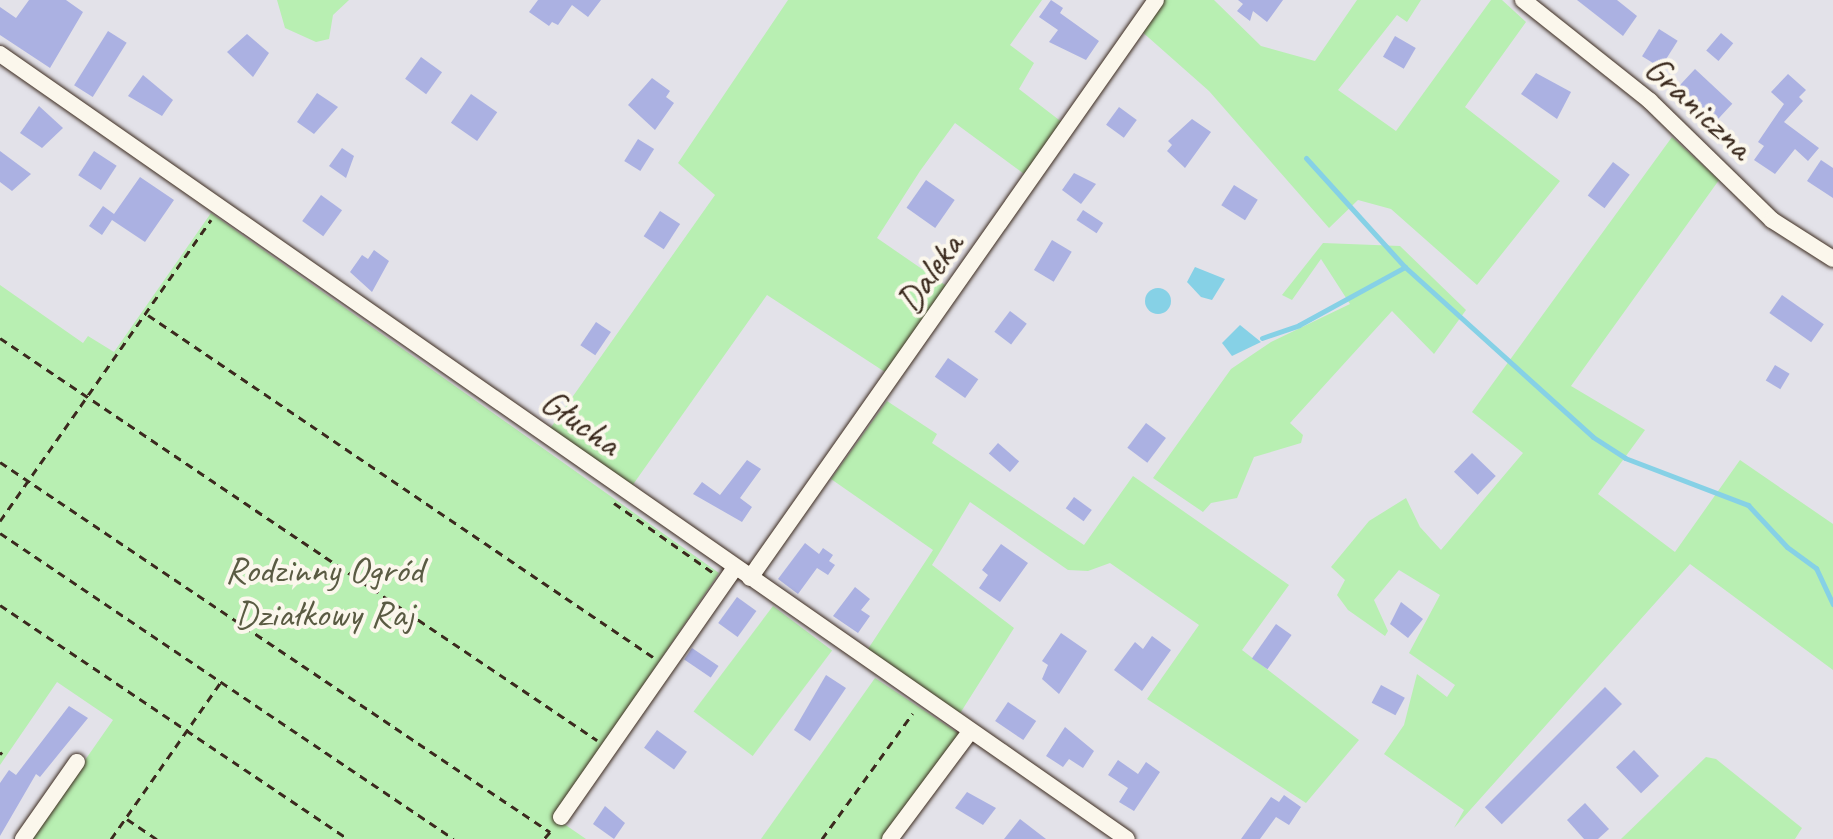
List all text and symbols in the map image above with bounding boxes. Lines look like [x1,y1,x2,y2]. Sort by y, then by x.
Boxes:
street label: Graniczna [1635,45,1763,169]
street label: Daleka [885,224,973,322]
street label: Głucha [532,378,630,466]
park label: Rodzinny Ogród Działkowy Raj [225,547,423,636]

